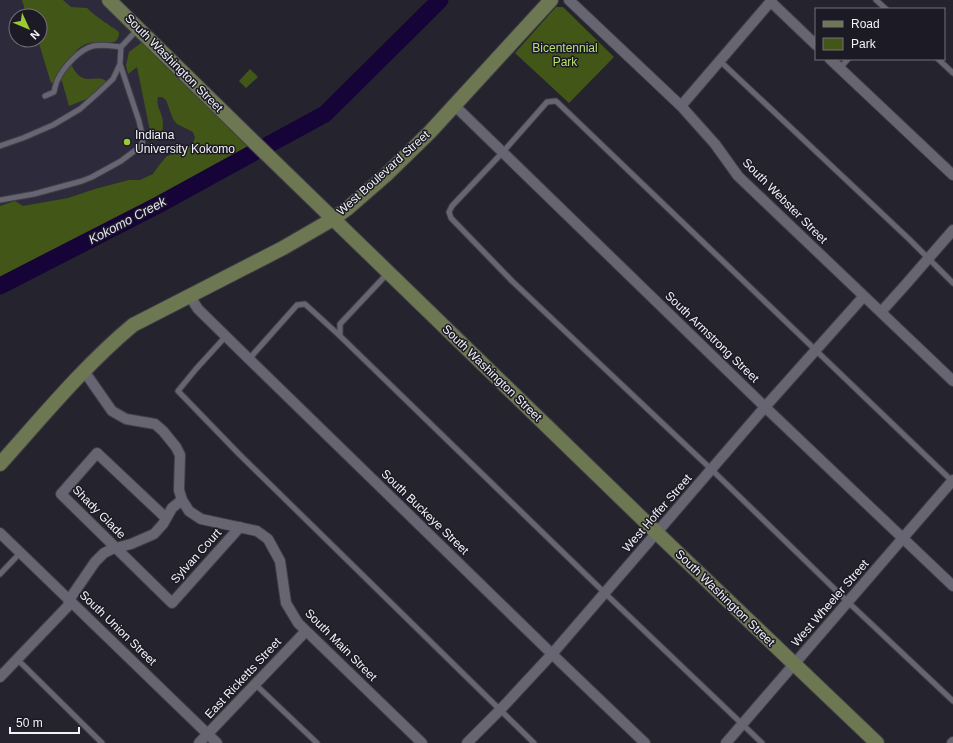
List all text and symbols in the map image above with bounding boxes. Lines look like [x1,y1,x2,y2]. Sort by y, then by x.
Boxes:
north arrow [8,8,48,48]
legend [815,8,945,60]
street label: South Washington Street [122,11,226,115]
text: Road [851,17,880,31]
text: N [28,28,42,42]
text: Park [851,37,877,51]
park label: Bicentennial Park [532,41,598,69]
street label: West Boulevard Street [334,127,433,218]
place label: Indiana University Kokomo [135,128,235,156]
marker: Indiana University Kokomo [122,137,132,147]
street label: South Webster Street [740,156,831,247]
water label: Kokomo Creek [86,193,170,247]
street label: South Armstrong Street [662,289,762,386]
street label: South Washington Street [439,322,545,425]
street label: South Buckeye Street [378,467,472,558]
street label: West Hoffer Street [619,471,695,555]
street label: Shady Glade [70,483,129,542]
street label: Sylvan Court [168,525,225,586]
street label: South Washington Street [672,547,778,650]
street label: West Wheeler Street [788,556,872,649]
street label: South Union Street [77,588,160,669]
street label: South Main Street [302,606,380,684]
street label: East Ricketts Street [202,634,285,721]
scale bar [10,709,79,735]
text: 50 m [16,716,43,730]

